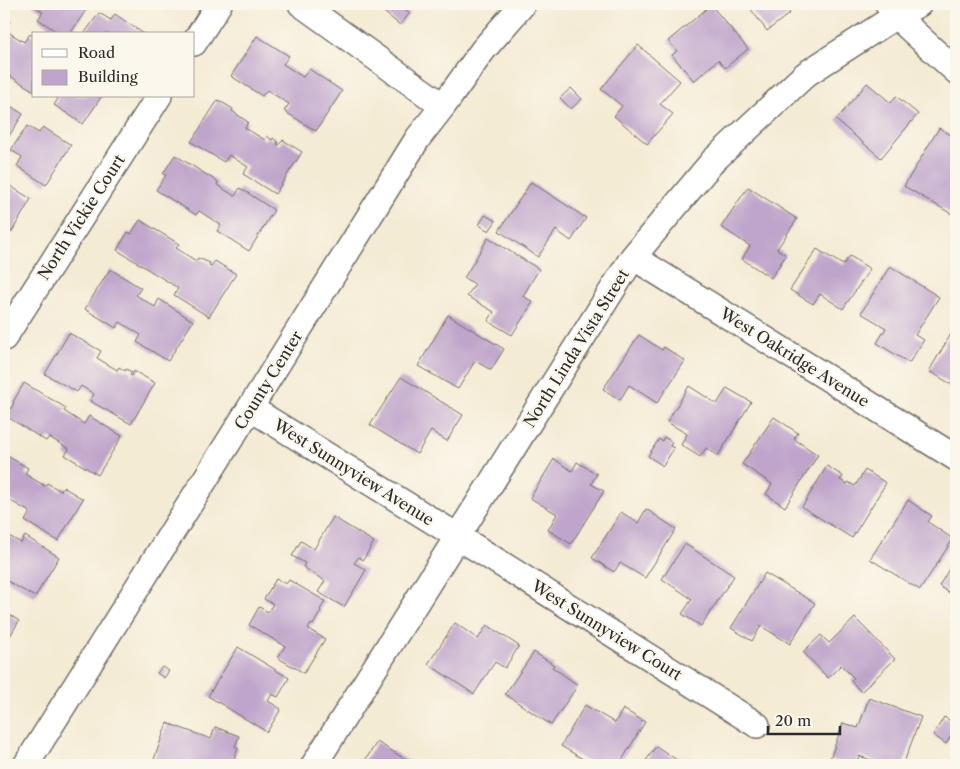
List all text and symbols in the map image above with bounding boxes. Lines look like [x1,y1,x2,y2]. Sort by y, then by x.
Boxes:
legend [32,32,195,98]
text: Road [78,43,115,62]
text: Building [78,67,138,86]
street label: North Vickie Court [33,150,129,283]
street label: North Linda Vista Street [519,265,633,431]
street label: West Oakridge Avenue [716,302,873,411]
street label: County Center [230,327,307,433]
street label: West Sunnyview Avenue [269,414,438,530]
street label: West Sunnyview Court [527,575,686,685]
scale bar [768,704,840,736]
text: 20 m [775,711,811,730]

